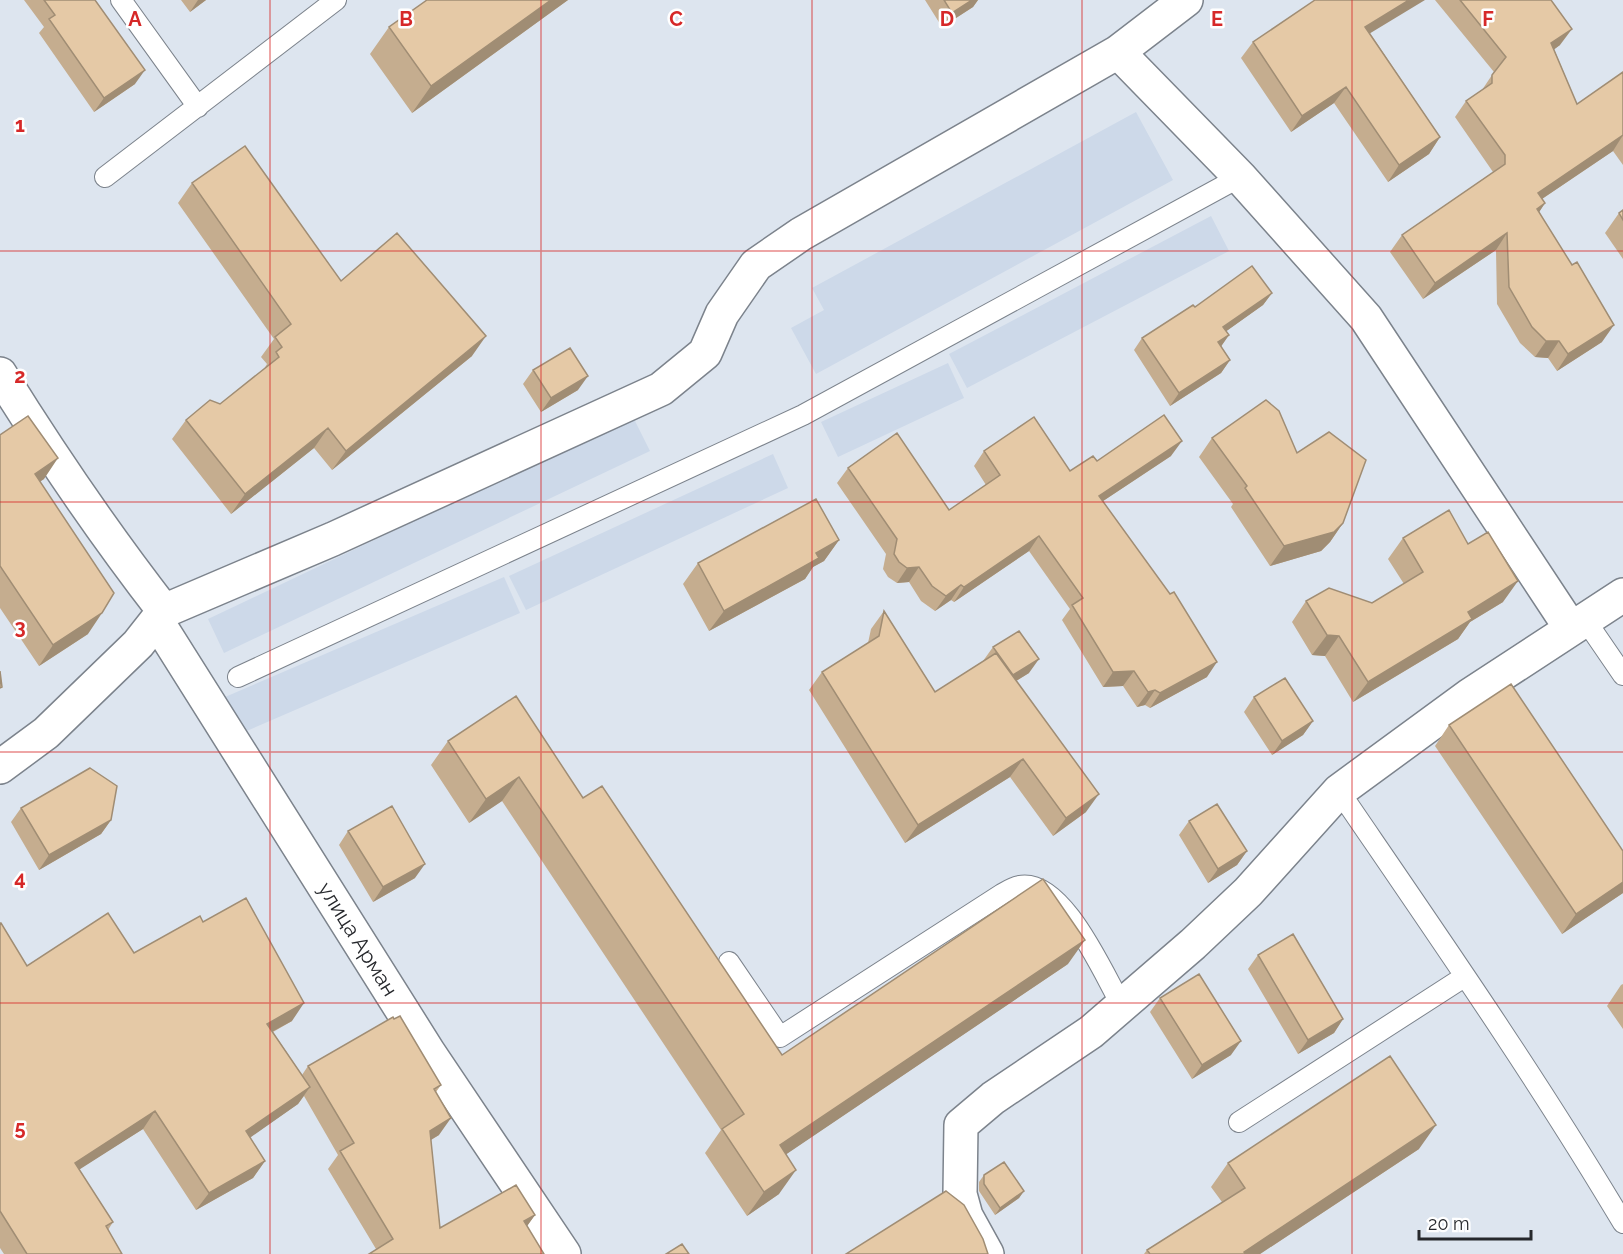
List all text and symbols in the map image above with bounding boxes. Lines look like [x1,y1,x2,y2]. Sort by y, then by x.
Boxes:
text: A [128,7,142,31]
text: B [399,7,413,31]
text: C [669,7,683,31]
text: D [940,7,954,31]
text: E [1211,7,1223,31]
text: F [1482,7,1494,31]
text: 1 [15,113,25,137]
text: 2 [14,364,26,388]
text: 3 [14,615,26,639]
text: 4 [14,866,26,890]
street label: улица Арман [313,877,403,1001]
text: 5 [14,1116,26,1140]
scale bar [1419,1203,1532,1241]
text: 20 m [1428,1213,1470,1234]

